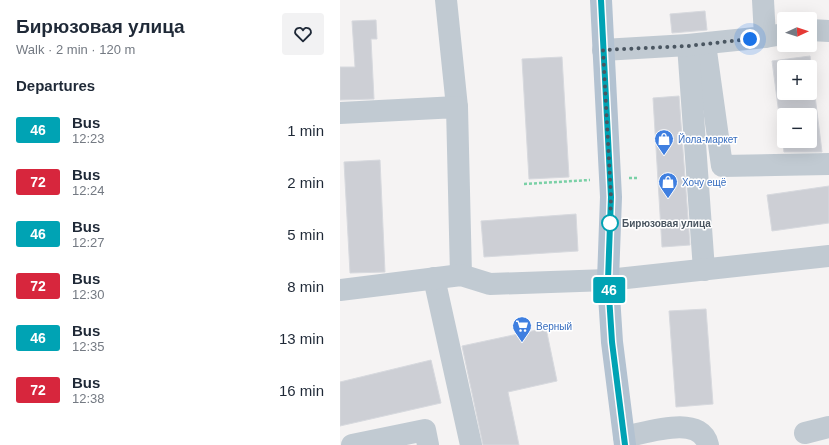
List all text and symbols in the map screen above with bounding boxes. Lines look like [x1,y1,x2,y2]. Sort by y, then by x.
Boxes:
north arrow [777,12,817,52]
map controls [777,12,817,148]
button: heart [282,13,324,55]
text: Бирюзовая улица [16,16,185,37]
your location [740,29,760,49]
text: Walk · 2 min · 120 m [16,42,135,57]
button: + [777,60,817,100]
text: Departures [16,77,95,94]
button: − [777,108,817,148]
text: Bus [72,114,100,131]
text: 46 [30,122,46,138]
text: 1 min [287,122,324,139]
shop icon: Йола-маркет [653,128,675,156]
text: 12:23 [72,131,105,146]
place label: Йола-маркет [678,133,738,145]
text: Bus [72,166,100,183]
shop icon: Хочу ещё [657,171,679,199]
text: 72 [30,174,46,190]
text: 2 min [287,174,324,191]
place label: Хочу ещё [682,177,727,188]
text: 12:24 [72,183,105,198]
marker: Бирюзовая улица [601,214,619,232]
text: Bus [72,218,100,235]
place label: Бирюзовая улица [622,218,711,229]
text: 46 [30,226,46,242]
text: 5 min [287,226,324,243]
text: 12:27 [72,235,105,250]
text: Bus [72,270,100,287]
line badge: 46 [591,277,627,303]
text: 72 [30,278,46,294]
text: 8 min [287,278,324,295]
text: 46 [601,282,617,298]
text: 12:30 [72,287,105,302]
supermarket icon: Верный [511,315,533,343]
place label: Верный [536,321,572,332]
text: Bus [72,322,100,339]
text: 46 [30,330,46,346]
text: 13 min [279,330,324,347]
text: 12:35 [72,339,105,354]
text: Bus [72,374,100,391]
text: 72 [30,382,46,398]
text: 16 min [279,382,324,399]
text: 12:38 [72,391,105,406]

